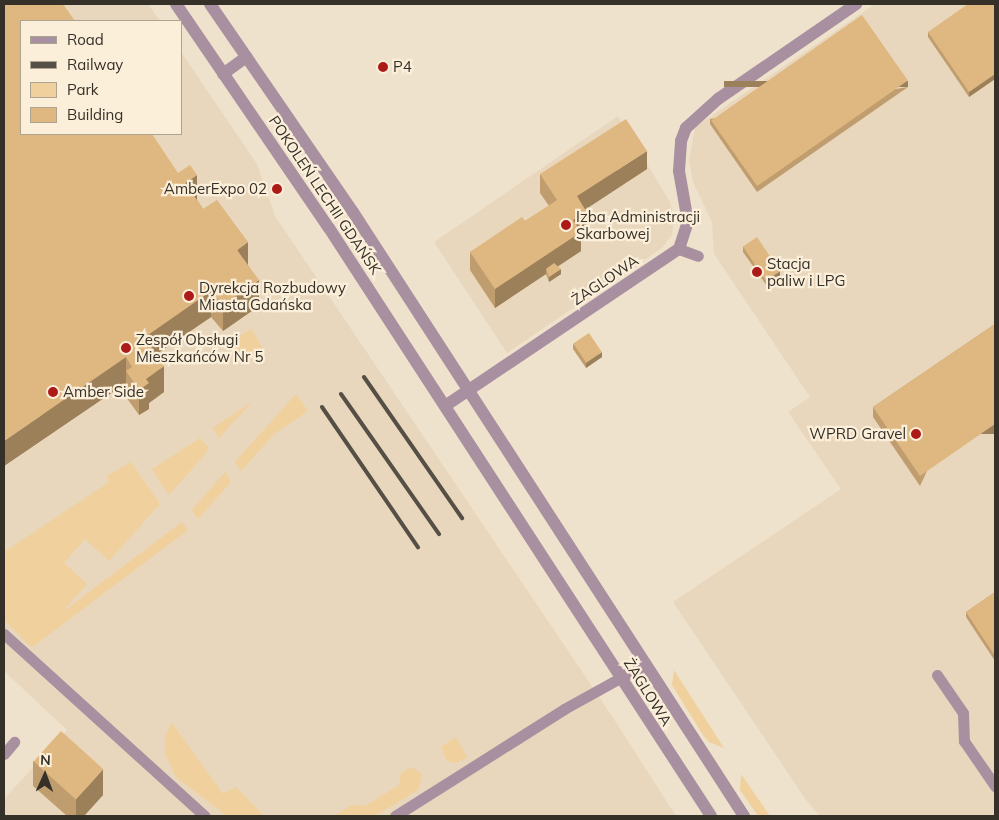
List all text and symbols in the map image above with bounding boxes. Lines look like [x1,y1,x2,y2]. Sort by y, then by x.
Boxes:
legend [20,20,182,135]
text: Road [67,30,104,49]
text: Railway [67,55,123,74]
place label: P4 [393,58,412,76]
marker: P4 [377,61,389,73]
text: Park [67,80,99,99]
text: Building [67,105,123,124]
street label: POKOLEŃ LECHII GDAŃSK [265,112,385,278]
place label: AmberExpo 02 [164,180,267,198]
marker: AmberExpo 02 [271,183,283,195]
place label: Izba Administracji Skarbowej [576,207,700,242]
marker: Izba Administracji Skarbowej [560,219,572,231]
street label: ŻAGLOWA [568,251,642,309]
place label: Stacja paliw i LPG [767,254,845,289]
marker: Stacja paliw i LPG [751,266,763,278]
place label: Dyrekcja Rozbudowy Miasta Gdańska [199,278,346,313]
marker: Dyrekcja Rozbudowy Miasta Gdańska [183,290,195,302]
place label: Zespół Obsługi Mieszkańców Nr 5 [136,330,263,365]
marker: Zespół Obsługi Mieszkańców Nr 5 [120,342,132,354]
place label: Amber Side [63,383,144,401]
marker: Amber Side [47,386,59,398]
place label: WPRD Gravel [809,425,906,443]
marker: WPRD Gravel [910,428,922,440]
street label: ŻAGLOWA [620,655,676,729]
north arrow [20,750,70,800]
text: N [40,751,51,769]

